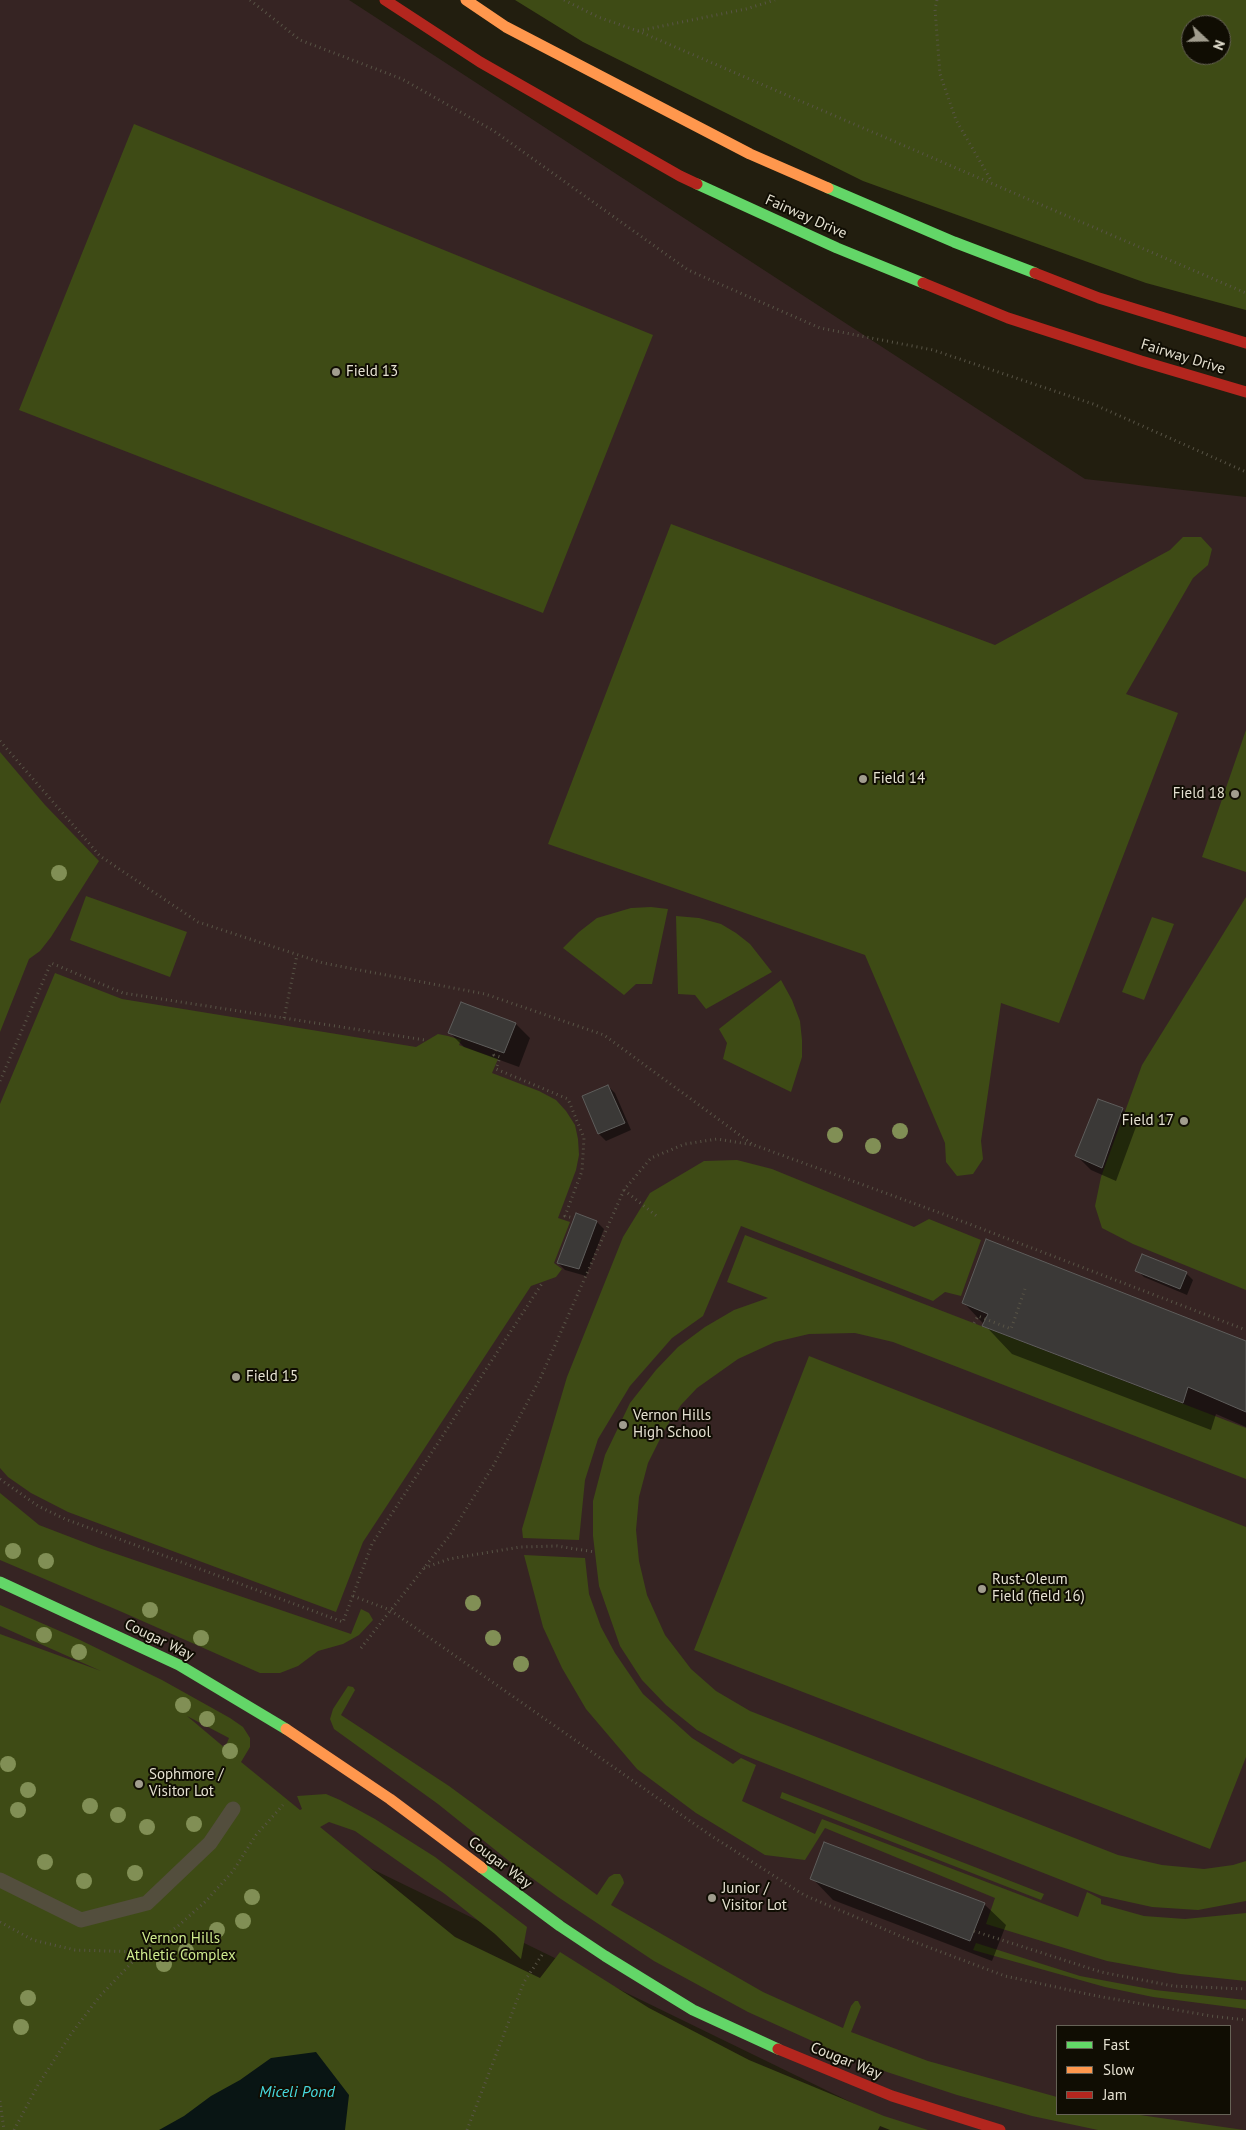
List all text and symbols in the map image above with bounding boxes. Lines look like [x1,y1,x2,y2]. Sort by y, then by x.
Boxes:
north arrow [1181,15,1231,65]
text: N [1209,37,1229,53]
street label: Fairway Drive [762,191,850,243]
street label: Fairway Drive [1139,336,1227,378]
place label: Field 13 [346,363,398,381]
marker: Field 13 [330,366,342,378]
place label: Field 14 [873,770,925,788]
marker: Field 14 [857,773,869,785]
place label: Field 18 [1173,785,1225,803]
marker: Field 18 [1229,788,1241,800]
place label: Field 17 [1122,1112,1174,1130]
marker: Field 17 [1178,1115,1190,1127]
place label: Field 15 [246,1368,298,1386]
marker: Field 15 [230,1371,242,1383]
place label: Vernon Hills High School [633,1407,711,1442]
marker: Vernon Hills High School [617,1419,629,1431]
place label: Rust-Oleum Field (field 16) [992,1571,1085,1606]
marker: Rust-Oleum Field (field 16) [976,1583,988,1595]
street label: Cougar Way [121,1615,197,1665]
place label: Sophmore / Visitor Lot [149,1766,224,1801]
marker: Sophmore / Visitor Lot [133,1778,145,1790]
street label: Cougar Way [465,1833,535,1893]
place label: Junior / Visitor Lot [722,1880,787,1915]
marker: Junior / Visitor Lot [706,1892,718,1904]
park label: Vernon Hills Athletic Complex [126,1930,236,1965]
legend [1056,2025,1231,2115]
text: Fast [1103,2035,1130,2054]
street label: Cougar Way [808,2039,884,2083]
text: Slow [1103,2060,1134,2079]
water label: Miceli Pond [259,2082,335,2102]
text: Jam [1103,2085,1127,2104]

